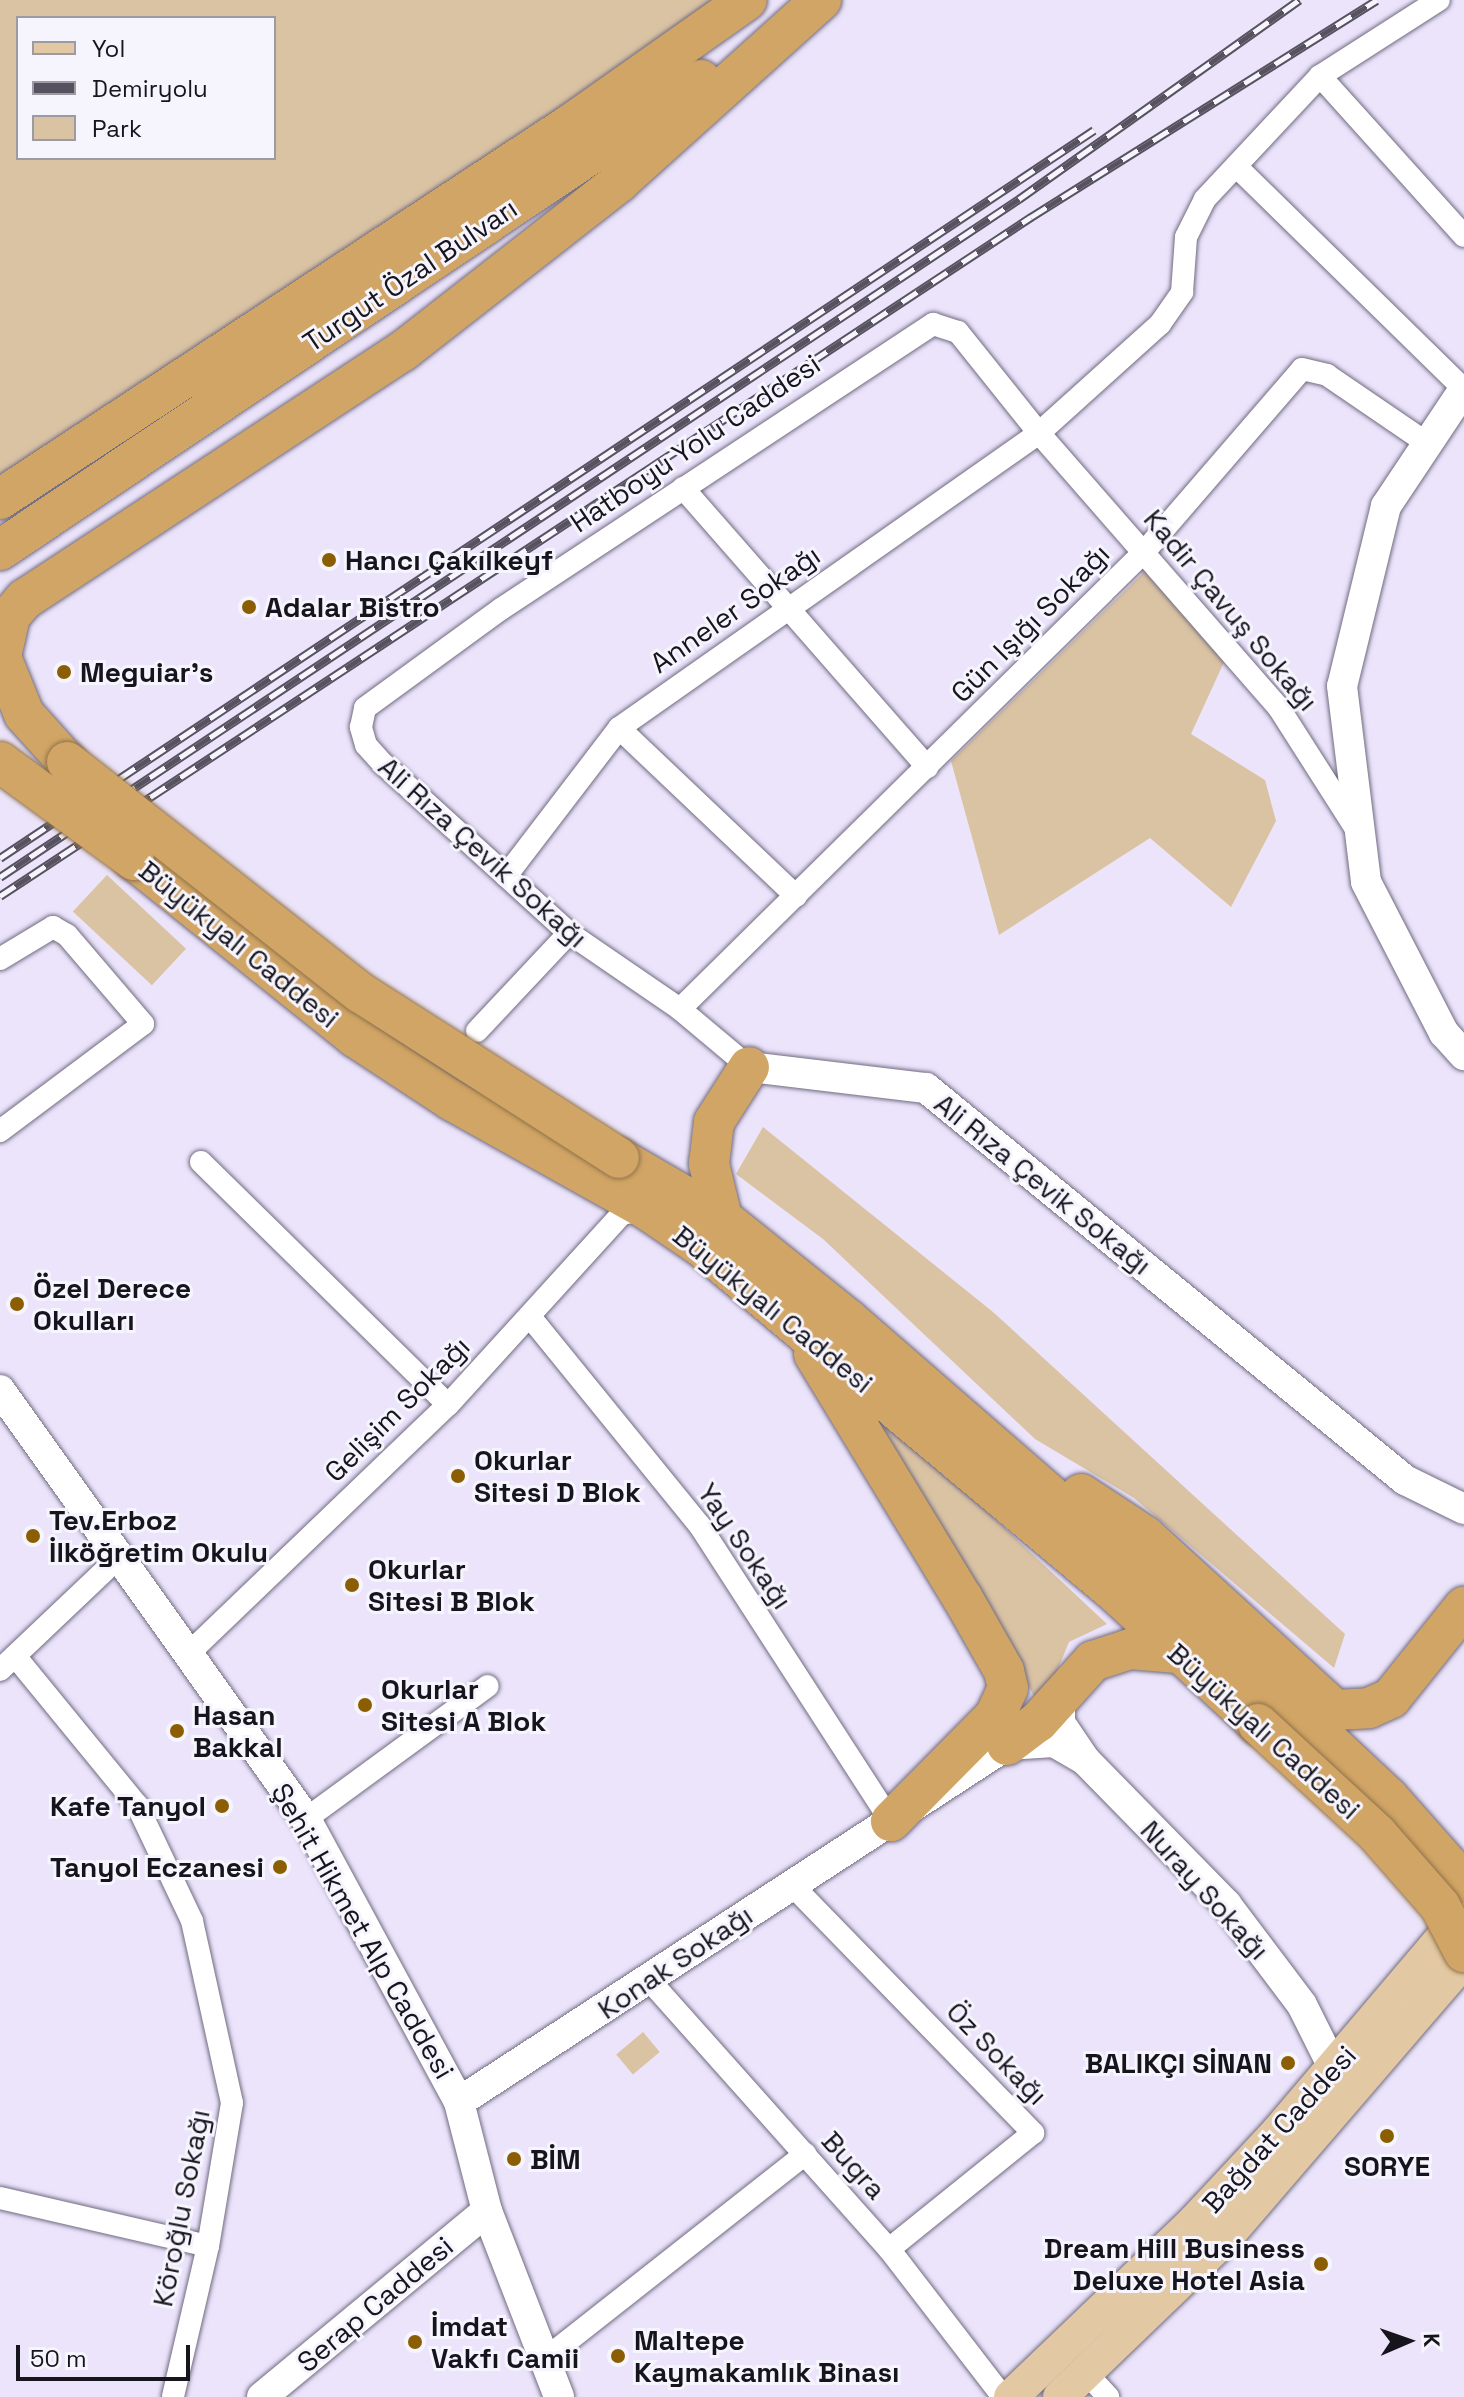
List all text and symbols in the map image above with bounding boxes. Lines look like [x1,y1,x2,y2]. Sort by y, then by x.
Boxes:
legend [16,16,276,160]
text: Yol [92,33,125,64]
text: Demiryolu [92,73,208,104]
text: Park [92,113,142,144]
street label: Turgut Özal Bulvarı [297,191,523,359]
street label: Hatboyu Yolu Caddesi [564,347,826,539]
street label: Kadir Çavuş Sokağı [1137,502,1325,718]
street label: Gün Işığı Sokağı [944,537,1116,709]
street label: Anneler Sokağı [644,538,826,680]
place label: Hancı Çakılkeyf [345,543,553,577]
marker: Hancı Çakılkeyf [320,551,338,569]
place label: Adalar Bistro [265,590,440,624]
marker: Adalar Bistro [240,598,258,616]
place label: Meguiar's [80,655,213,689]
marker: Meguiar's [55,663,73,681]
street label: Ali Rıza Çevik Sokağı [372,750,594,954]
street label: Büyükyalı Caddesi [132,853,346,1035]
street label: Ali Rıza Çevik Sokağı [928,1086,1158,1282]
street label: Büyükyalı Caddesi [666,1218,880,1400]
place label: Özel Derece Okulları [33,1271,191,1337]
marker: Özel Derece Okulları [8,1295,26,1313]
street label: Gelişim Sokağı [317,1329,477,1489]
place label: Okurlar Sitesi D Blok [474,1443,641,1509]
marker: Okurlar Sitesi D Blok [449,1467,467,1485]
street label: Yay Sokağı [691,1477,799,1615]
place label: Tev.Erboz İlköğretim Okulu [49,1503,268,1569]
marker: Tev.Erboz İlköğretim Okulu [24,1527,42,1545]
place label: Okurlar Sitesi B Blok [368,1552,535,1618]
marker: Okurlar Sitesi B Blok [343,1576,361,1594]
street label: Büyükyalı Caddesi [1161,1636,1367,1826]
place label: Okurlar Sitesi A Blok [381,1672,547,1738]
marker: Okurlar Sitesi A Blok [356,1696,374,1714]
place label: Hasan Bakkal [193,1698,283,1764]
marker: Hasan Bakkal [168,1722,186,1740]
street label: Şehit Hikmet Alp Caddesi [264,1777,462,2085]
place label: Kafe Tanyol [49,1789,206,1823]
marker: Kafe Tanyol [213,1797,231,1815]
street label: Nuray Sokağı [1134,1813,1276,1967]
place label: Tanyol Eczanesi [50,1850,264,1884]
marker: Tanyol Eczanesi [271,1858,289,1876]
street label: Konak Sokağı [591,1898,759,2026]
street label: Öz Sokağı [940,1994,1054,2112]
street label: Bağdat Caddesi [1195,2038,1363,2220]
place label: BALIKÇI SİNAN [1084,2046,1272,2080]
marker: BALIKÇI SİNAN [1279,2054,1297,2072]
street label: Köroğlu Sokağı [145,2107,217,2309]
street label: Bugra [815,2124,893,2206]
marker: SORYE [1378,2127,1396,2145]
place label: BİM [530,2142,581,2176]
place label: SORYE [1344,2149,1430,2183]
marker: BİM [505,2150,523,2168]
street label: Serap Caddesi [290,2229,460,2379]
place label: Dream Hill Business Deluxe Hotel Asia [1044,2231,1305,2297]
marker: Dream Hill Business Deluxe Hotel Asia [1312,2255,1330,2273]
north arrow [1368,2301,1448,2381]
place label: İmdat Vakfı Camii [431,2309,579,2375]
place label: Maltepe Kaymakamlık Binası [634,2323,900,2389]
scale bar [20,2329,194,2379]
marker: İmdat Vakfı Camii [406,2333,424,2351]
text: K [1418,2333,1446,2348]
text: 50 m [30,2343,87,2374]
marker: Maltepe Kaymakamlık Binası [609,2347,627,2365]

